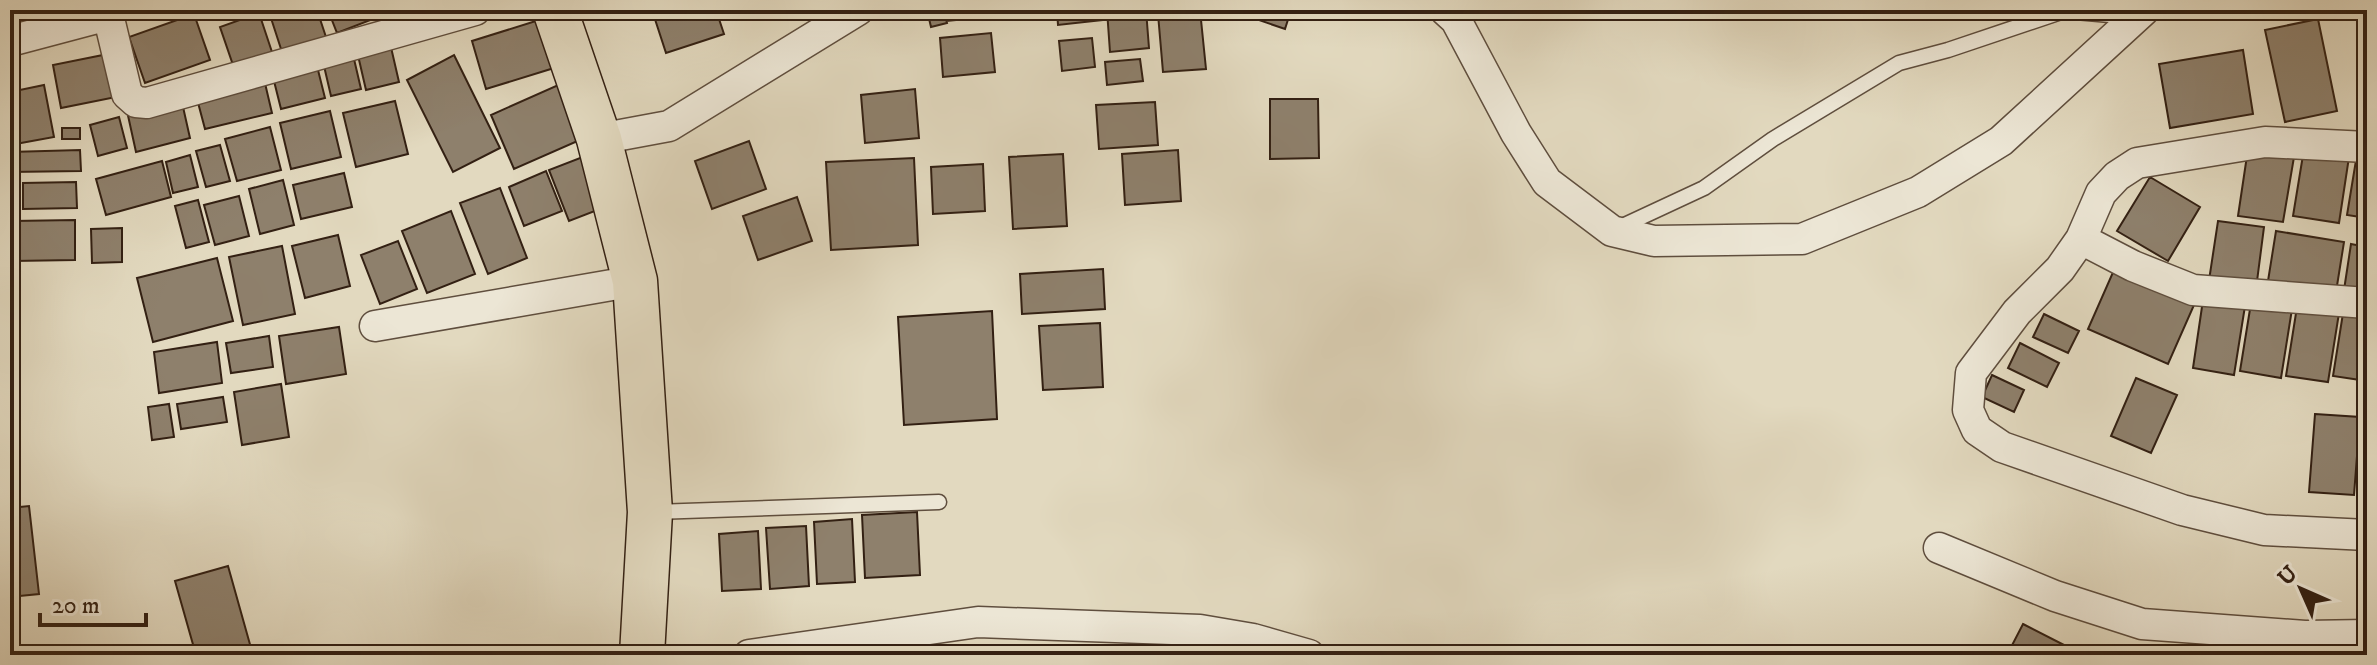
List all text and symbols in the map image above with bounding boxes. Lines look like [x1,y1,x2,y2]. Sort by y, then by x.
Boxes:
north arrow [2261,549,2341,629]
text: U [2272,560,2303,591]
scale bar [40,577,146,627]
text: 20 m [52,591,100,621]

